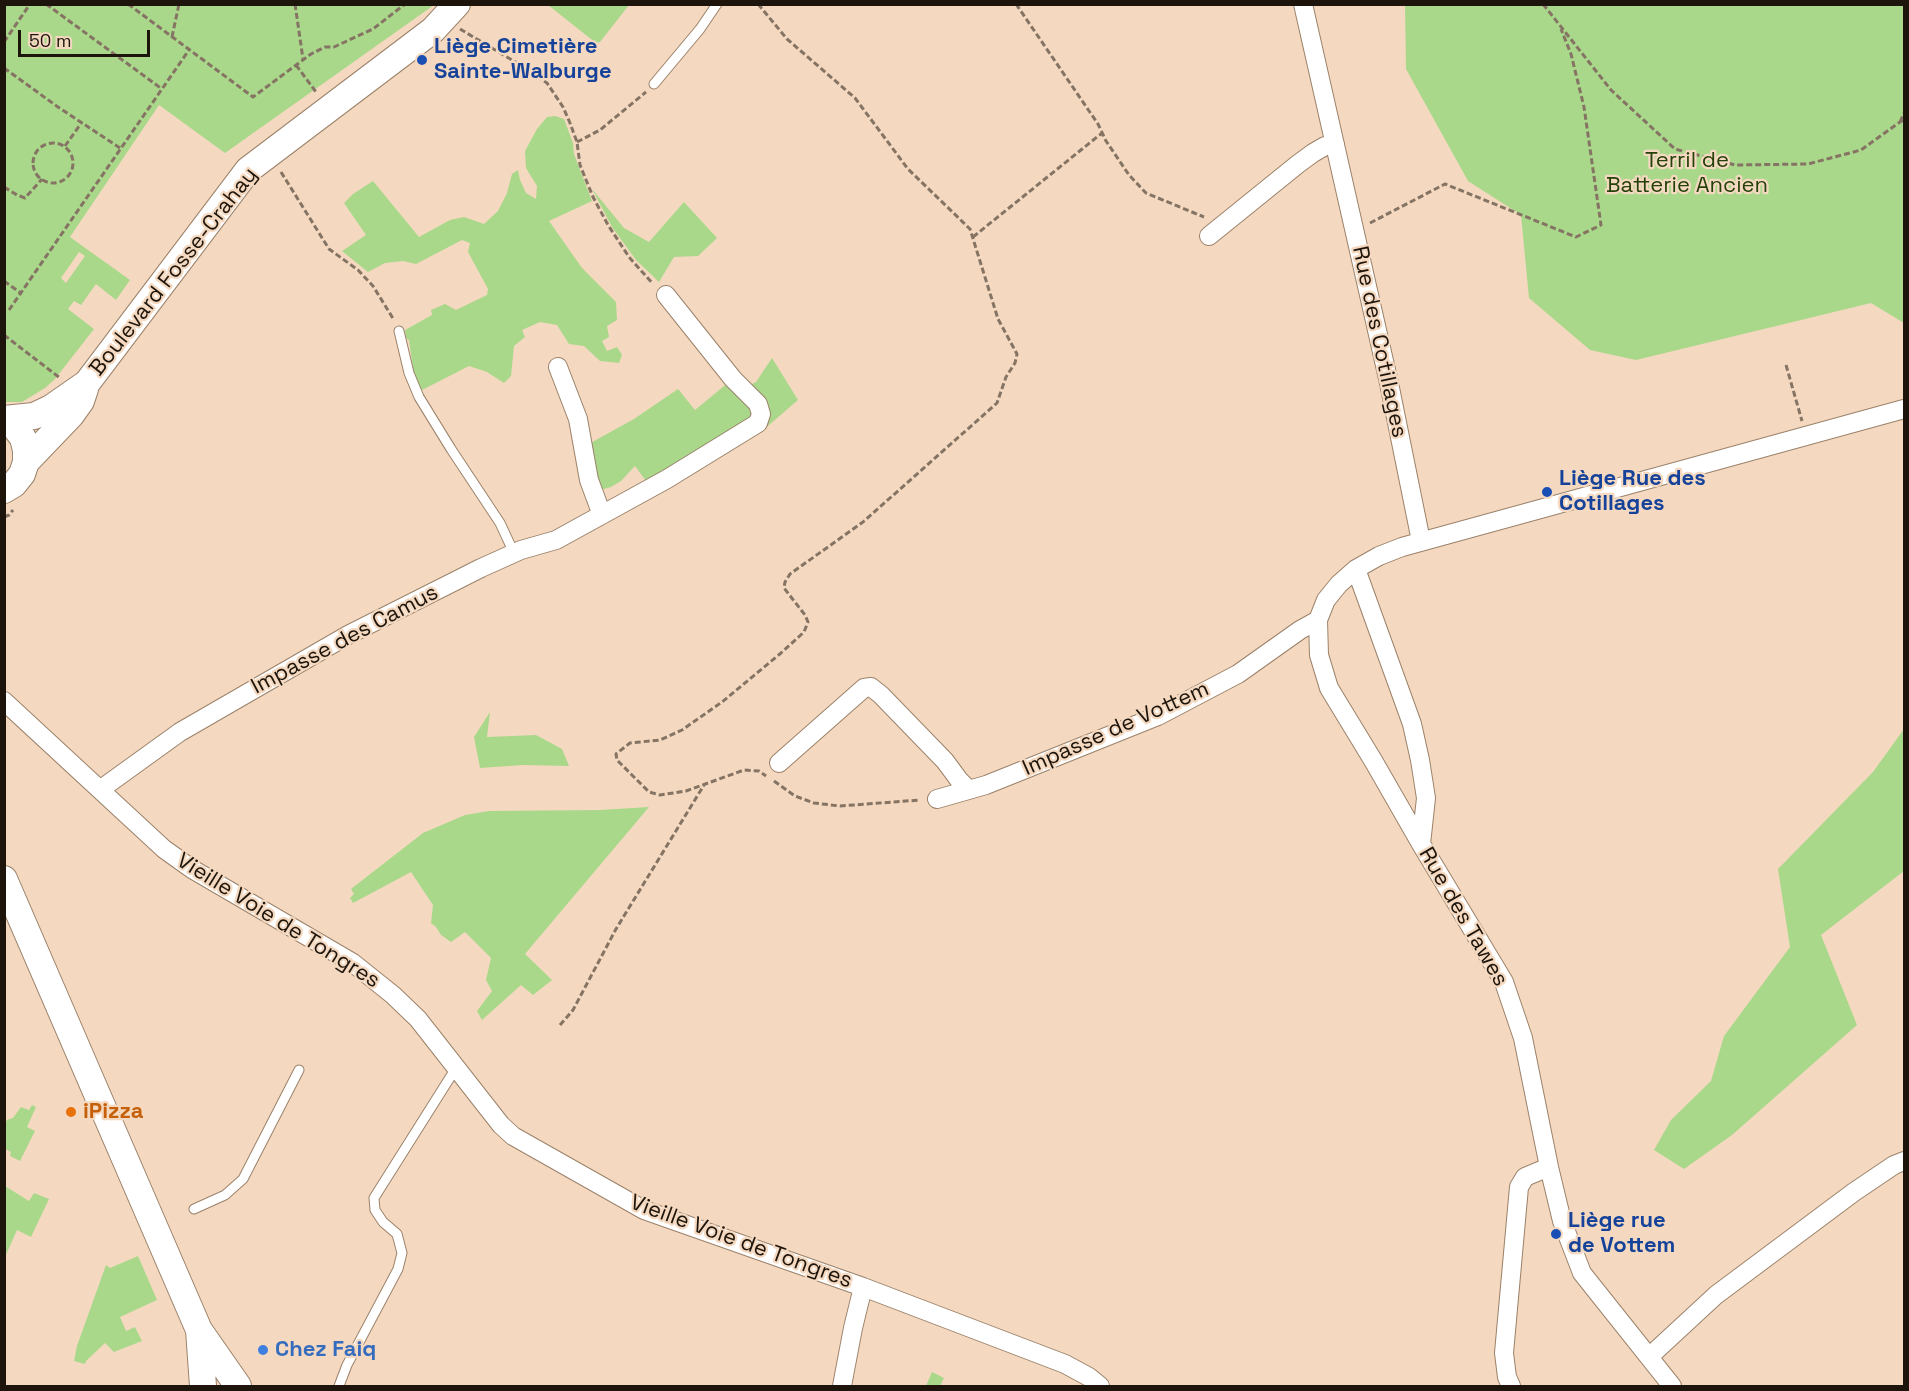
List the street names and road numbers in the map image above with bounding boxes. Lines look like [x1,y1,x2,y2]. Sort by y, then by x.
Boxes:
street label: Boulevard Fosse-Crahay [84,163,264,381]
street label: Rue des Cotillages [1346,244,1412,440]
street label: Impasse des Camus [247,580,443,700]
street label: Impasse de Vottem [1019,676,1213,782]
street label: Rue des Tawes [1413,843,1513,991]
street label: Vieille Voie de Tongres [172,848,384,994]
street label: Vieille Voie de Tongres [626,1189,856,1295]

